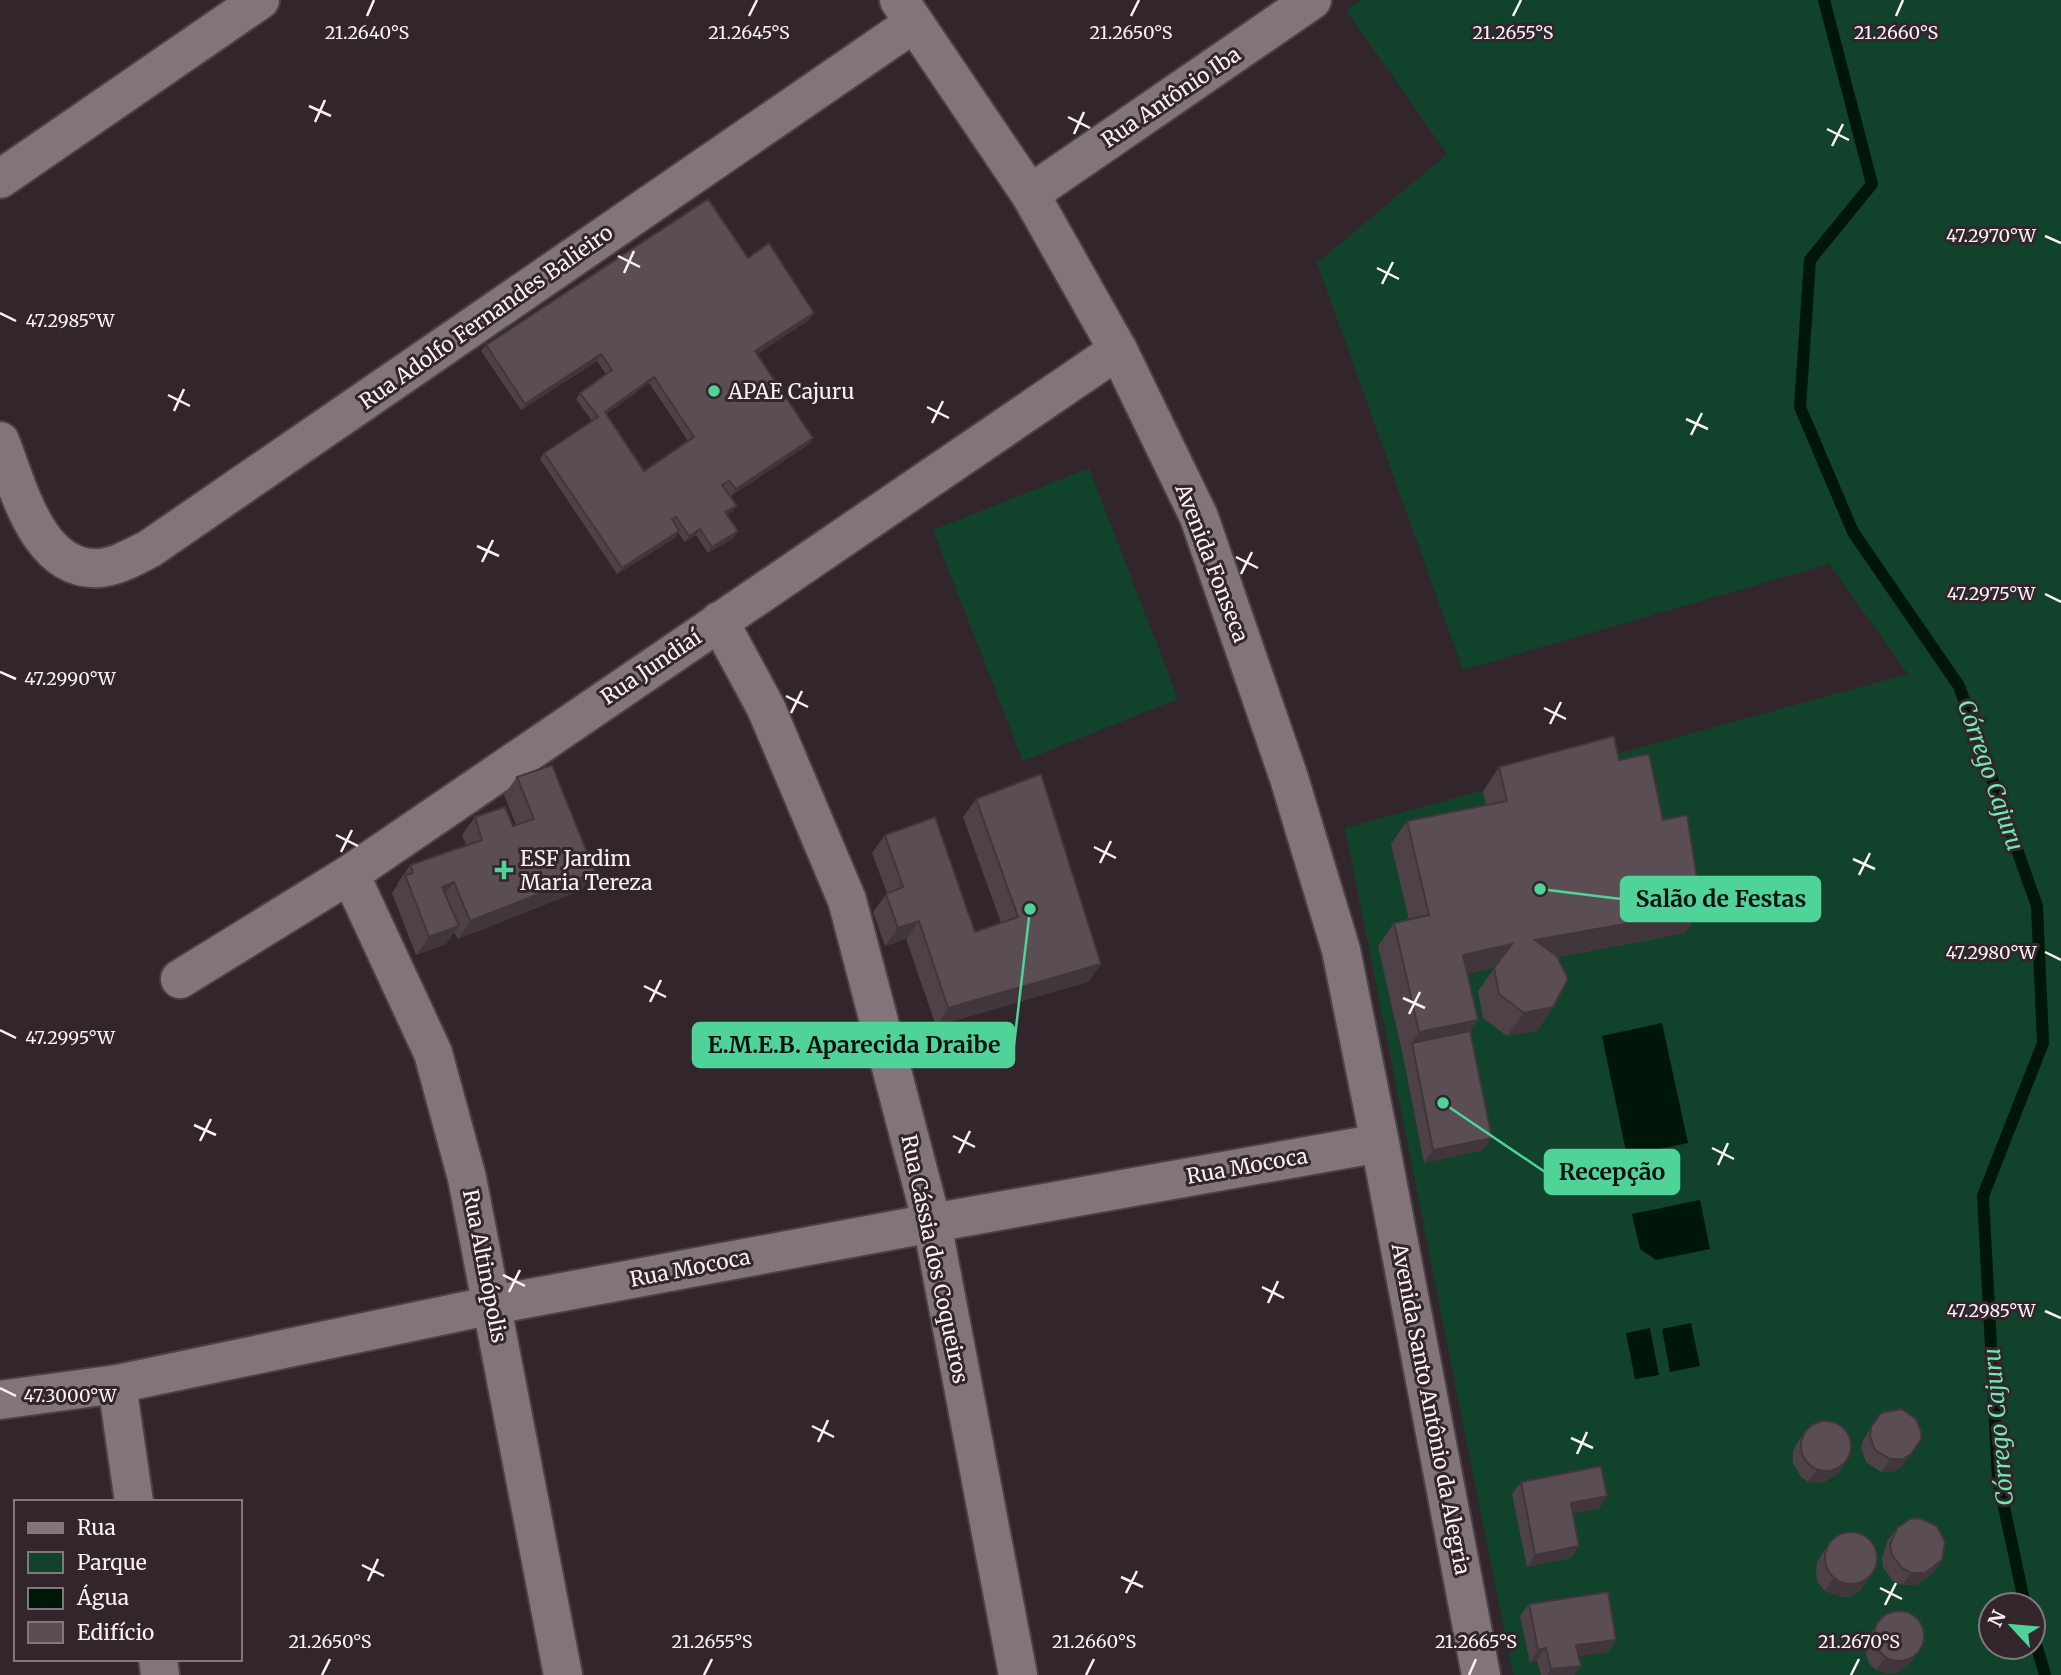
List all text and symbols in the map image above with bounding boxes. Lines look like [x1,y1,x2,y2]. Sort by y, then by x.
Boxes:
text: 21.2640°S [325,21,409,44]
text: 21.2645°S [708,21,790,44]
text: 21.2650°S [1090,21,1173,44]
text: 21.2655°S [1473,21,1554,44]
text: 21.2660°S [1854,21,1938,44]
street label: Rua Antônio Iba [1096,41,1246,153]
street label: Rua Adolfo Fernandes Balieiro [354,219,618,415]
text: 47.2970°W [1946,224,2037,247]
text: 47.2985°W [26,309,116,332]
place label: APAE Cajuru [727,378,855,405]
marker: APAE Cajuru [706,383,722,399]
street label: Avenida Fonseca [1169,479,1255,646]
text: 47.2975°W [1947,582,2036,605]
street label: Rua Jundiaí [596,623,707,710]
text: 47.2990°W [24,667,117,690]
water label: Córrego Cajuru [1952,696,2030,854]
place label: ESF Jardim Maria Tereza [520,845,653,896]
marker: ESF Jardim Maria Tereza [494,860,514,880]
callout: Salão de Festas [1621,877,1820,921]
text: Salão de Festas [1636,884,1806,913]
text: 47.2980°W [1945,941,2038,964]
callout: E.M.E.B. Aparecida Draibe [693,1023,1014,1067]
text: 47.2995°W [25,1026,116,1049]
text: E.M.E.B. Aparecida Draibe [707,1030,1001,1059]
street label: Rua Cássia dos Coqueiros [895,1132,975,1386]
street label: Rua Mococa [1184,1142,1310,1190]
callout: Recepção [1545,1150,1679,1194]
text: Recepção [1559,1157,1666,1186]
street label: Rua Altinópolis [457,1187,513,1345]
street label: Avenida Santo Antônio da Alegria [1385,1240,1476,1577]
street label: Rua Mococa [627,1243,753,1293]
text: 47.2985°W [1947,1299,2037,1322]
water label: Córrego Cajuru [1977,1347,2019,1507]
text: 47.3000°W [24,1384,117,1407]
legend [14,1500,242,1661]
text: Rua [77,1514,116,1541]
text: Parque [77,1549,147,1576]
text: Água [76,1583,129,1611]
north arrow [1977,1591,2047,1661]
text: N [1983,1607,2011,1631]
text: Edifício [77,1619,154,1646]
text: 21.2650°S [289,1630,372,1653]
text: 21.2655°S [672,1630,753,1653]
text: 21.2660°S [1052,1630,1136,1653]
text: 21.2665°S [1435,1630,1517,1653]
text: 21.2670°S [1818,1630,1900,1653]

